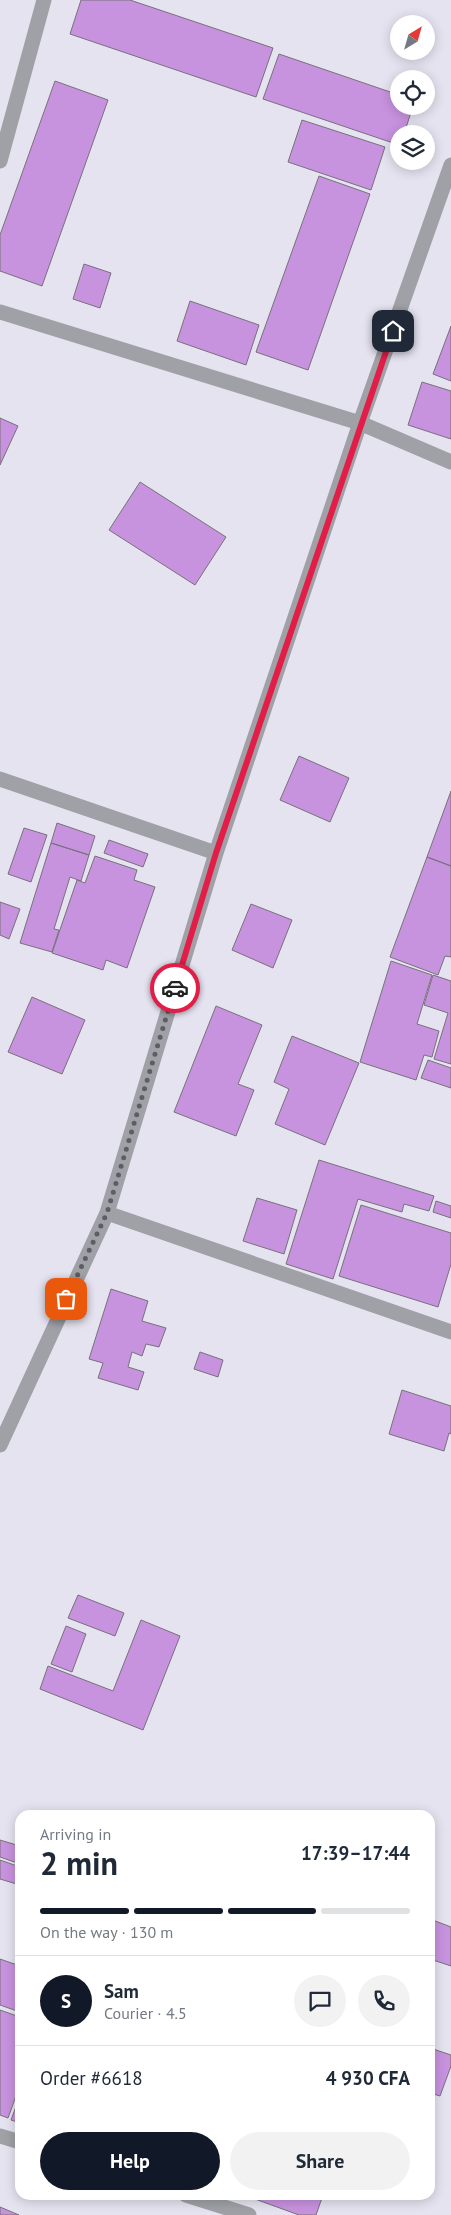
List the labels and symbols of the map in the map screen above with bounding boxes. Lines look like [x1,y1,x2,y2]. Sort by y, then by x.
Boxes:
north arrow [390,15,435,60]
pin [372,310,414,352]
courier [150,963,200,1013]
pin [45,1278,87,1320]

